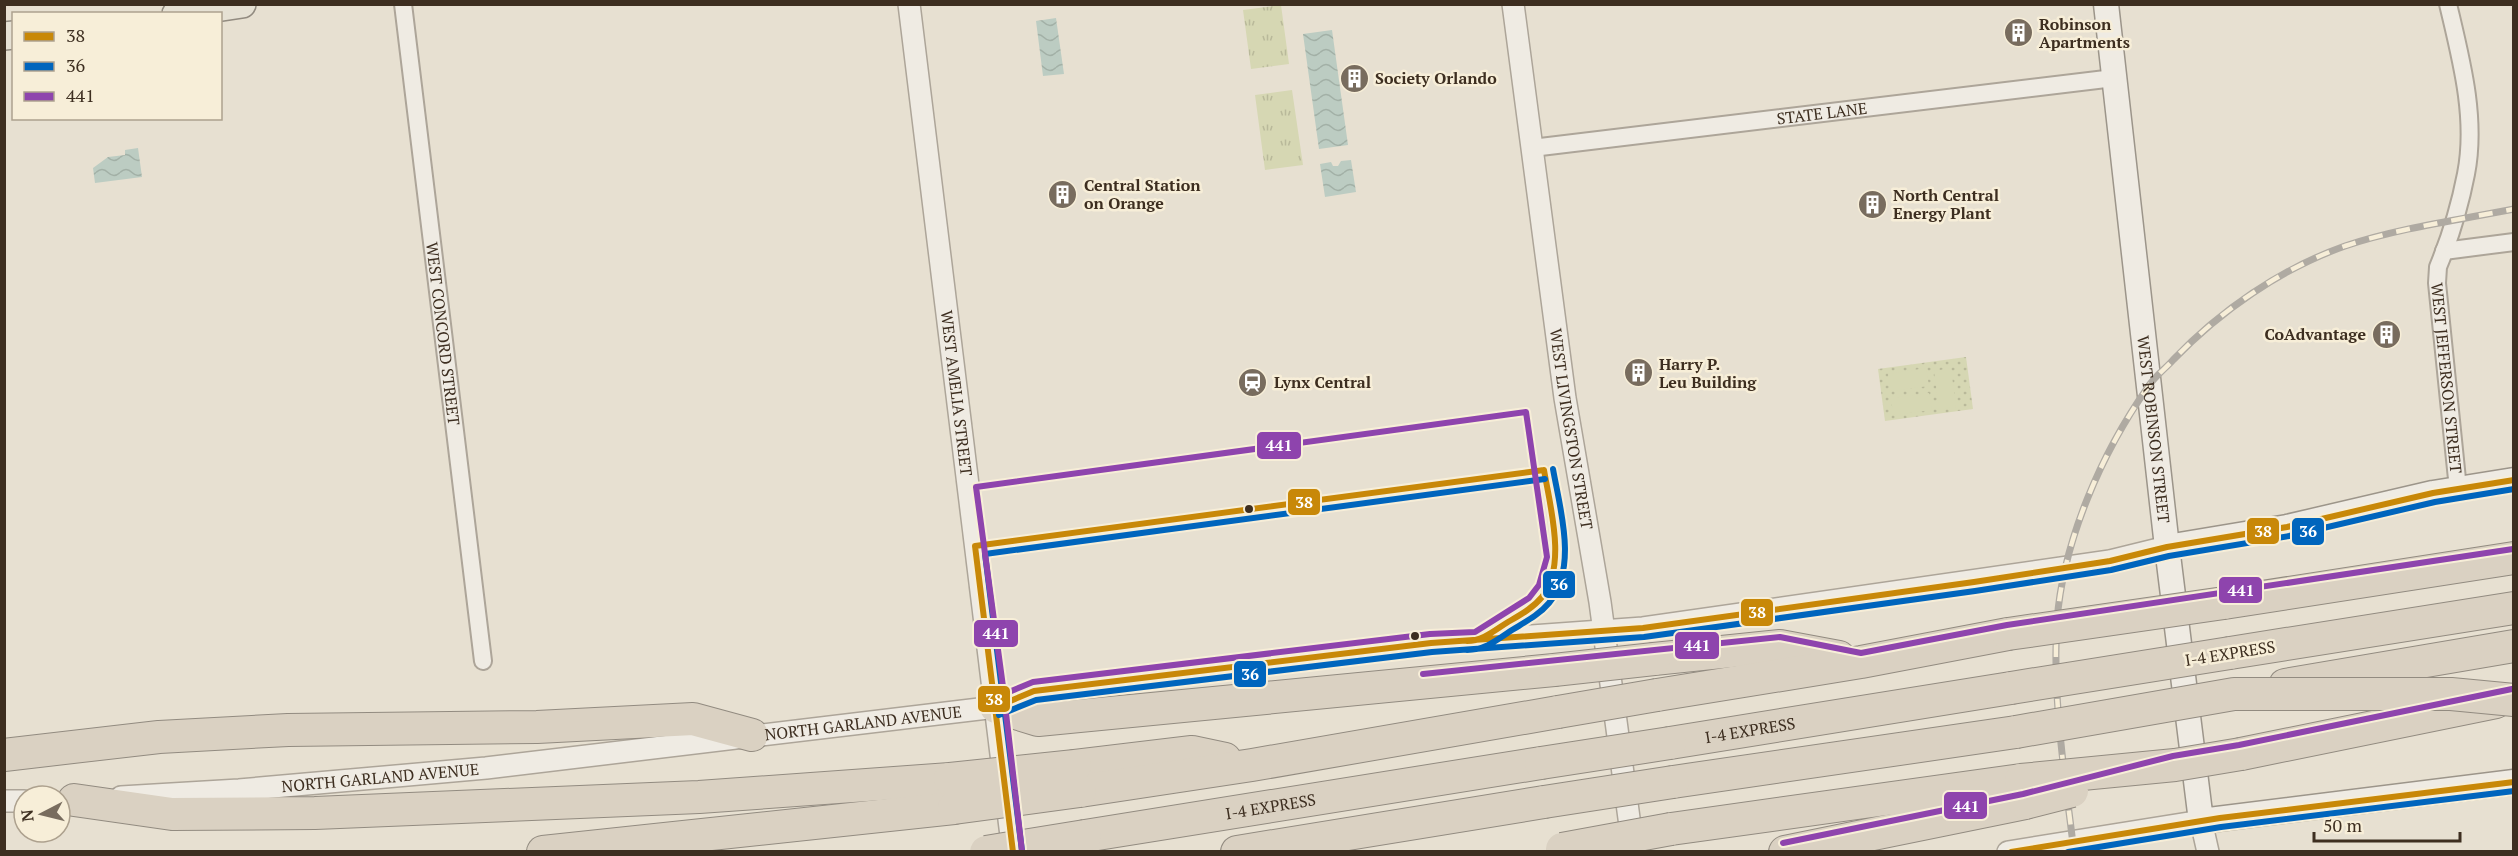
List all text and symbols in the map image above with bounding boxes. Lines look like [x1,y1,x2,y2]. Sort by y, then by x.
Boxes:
legend [12,12,222,120]
place label: Robinson Apartments [2039,13,2130,53]
building icon: Robinson Apartments [2002,17,2034,49]
text: 38 [66,23,85,47]
text: 36 [66,53,86,77]
building icon: Society Orlando [1338,62,1370,94]
place label: Society Orlando [1375,67,1497,89]
text: 441 [66,83,95,107]
street label: STATE LANE [1776,97,1868,129]
place label: Central Station on Orange [1084,174,1201,214]
building icon: Central Station on Orange [1047,178,1079,210]
place label: North Central Energy Plant [1893,184,1999,224]
building icon: North Central Energy Plant [1856,188,1888,220]
street label: WEST CONCORD STREET [421,241,465,427]
street label: WEST JEFFERSON STREET [2426,281,2467,474]
street label: WEST AMELIA STREET [936,309,978,477]
building icon: CoAdvantage [2371,318,2403,350]
place label: CoAdvantage [2264,323,2366,345]
street label: WEST LIVINGSTON STREET [1545,327,1598,531]
street label: WEST ROBINSON STREET [2132,334,2175,524]
place label: Harry P. Leu Building [1659,353,1757,393]
building icon: Harry P. Leu Building [1622,357,1654,389]
station icon: Lynx Central [1237,366,1269,398]
place label: Lynx Central [1274,371,1371,393]
line badge: 441 [1256,431,1302,460]
text: 441 [1265,434,1293,456]
line badge: 38 [1287,488,1321,516]
text: 38 [1295,491,1313,513]
unlabelled marker [1243,503,1255,515]
line badge: 38 [2246,517,2280,545]
line badge: 36 [2291,517,2325,546]
text: 38 [2254,520,2272,542]
text: 36 [2299,520,2317,542]
line badge: 36 [1542,570,1576,599]
text: 36 [1550,573,1568,595]
line badge: 441 [2218,576,2263,604]
text: 441 [2227,579,2255,601]
line badge: 38 [1740,598,1774,627]
text: 38 [1748,601,1766,623]
line badge: 441 [973,619,1019,648]
text: 441 [982,622,1010,644]
unlabelled marker [1409,630,1421,642]
line badge: 441 [1674,631,1720,660]
text: 441 [1683,634,1711,656]
street label: I-4 EXPRESS [2183,635,2277,671]
line badge: 36 [1233,660,1267,688]
text: 36 [1241,663,1259,685]
line badge: 38 [977,685,1011,713]
text: 38 [985,688,1003,710]
street label: NORTH GARLAND AVENUE [763,700,963,746]
street label: I-4 EXPRESS [1703,712,1797,748]
street label: NORTH GARLAND AVENUE [280,758,480,797]
north arrow [12,784,72,844]
street label: I-4 EXPRESS [1224,788,1317,824]
line badge: 441 [1943,791,1988,820]
text: 441 [1952,795,1980,817]
scale bar [2314,805,2460,843]
text: N [15,808,39,823]
text: 50 m [2323,813,2363,837]

